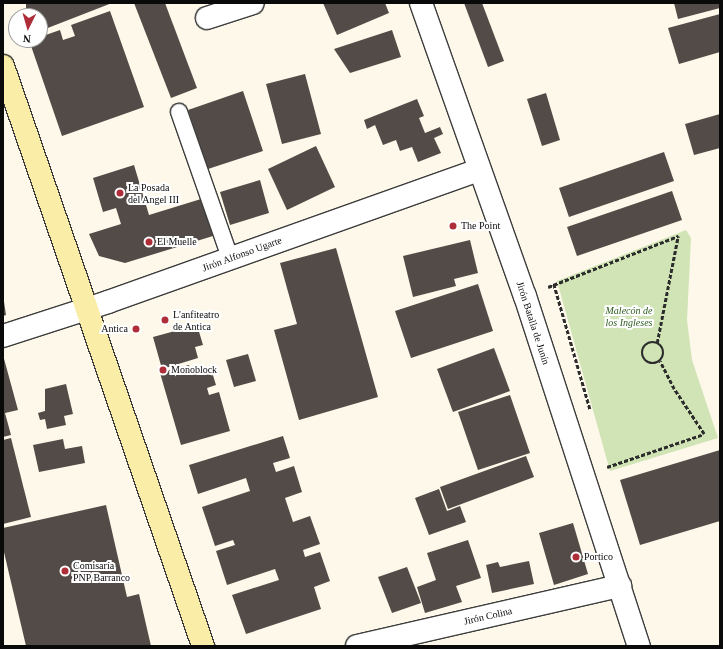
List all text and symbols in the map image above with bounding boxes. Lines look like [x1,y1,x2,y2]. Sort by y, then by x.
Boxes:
north arrow [8,8,48,48]
text: N [23,33,32,45]
place label: La Posada del Angel III [128,181,180,204]
marker: La Posada del Angel III [115,188,125,198]
place label: The Point [461,220,500,232]
marker: The Point [448,221,458,231]
street label: Jirón Alfonso Ugarte [200,234,284,274]
place label: El Muelle [157,236,197,248]
marker: El Muelle [144,237,154,247]
street label: Jirón Batalla de Junín [514,280,552,366]
park label: Malecón de los Ingleses [606,304,652,328]
place label: L'anfiteatro de Antica [173,308,219,332]
marker: L'anfiteatro de Antica [160,315,170,325]
place label: Antica [101,323,128,335]
marker: Antica [131,324,141,334]
place label: Monoblock [171,364,217,376]
marker: Monoblock [158,365,168,375]
place label: Portico [584,551,613,563]
marker: Portico [571,552,581,562]
place label: Comisaría PNP Barranco [73,559,130,582]
marker: Comisaría PNP Barranco [60,566,70,576]
street label: Jirón Colina [463,605,513,627]

